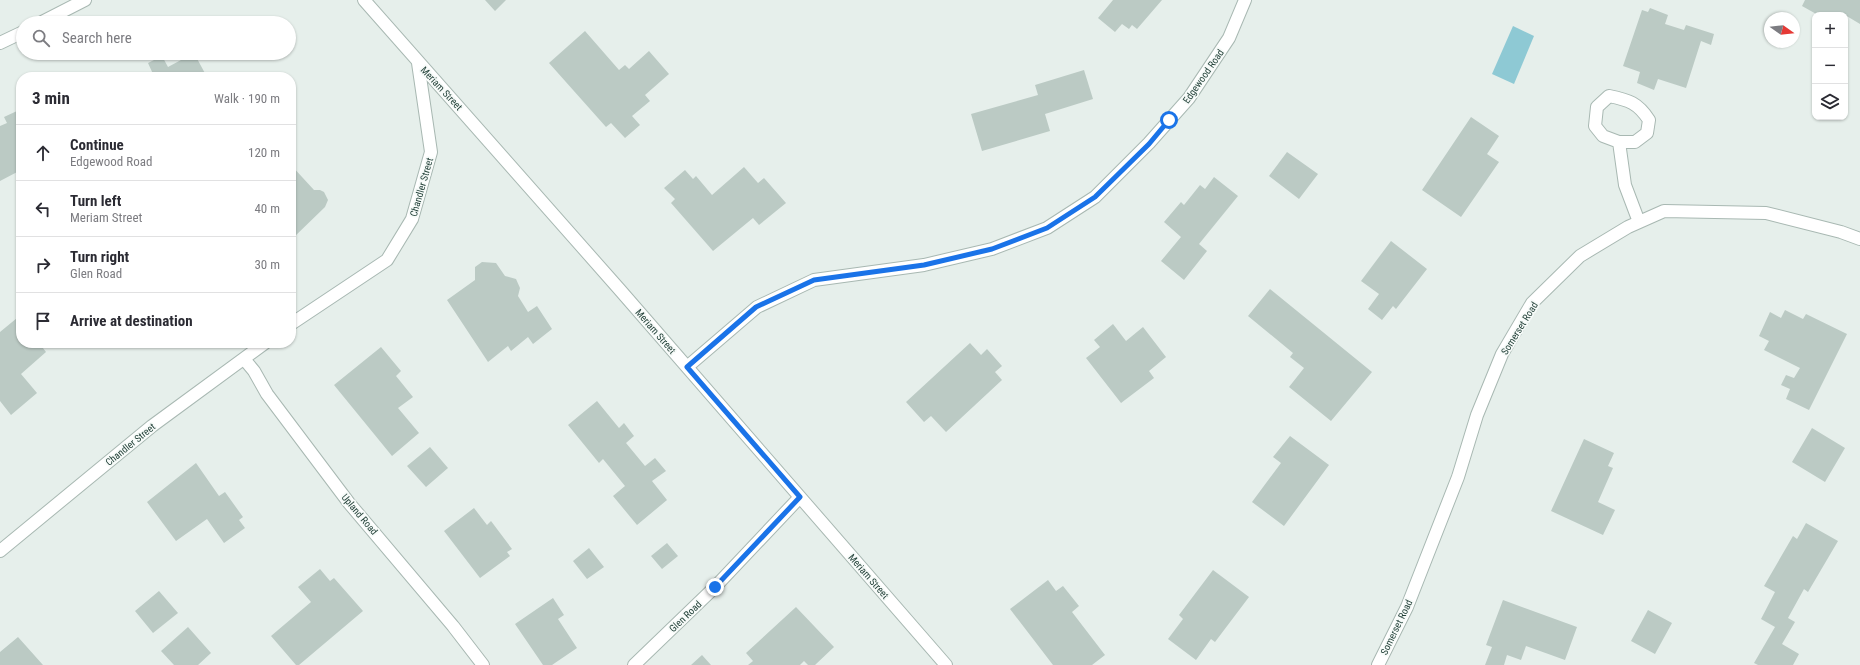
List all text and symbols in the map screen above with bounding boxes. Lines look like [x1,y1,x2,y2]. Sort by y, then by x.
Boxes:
north arrow [1764,12,1800,48]
map controls [1812,12,1848,120]
button: + [1812,12,1848,48]
search box [16,16,296,60]
icon: search [30,27,52,49]
text: Search here [62,29,132,47]
street label: Edgewood Road [1181,47,1226,105]
button: − [1812,48,1848,84]
street label: Meriam Street [419,64,465,112]
button: layers [1812,84,1848,120]
text: 3 min [32,88,70,108]
text: Walk · 190 m [214,91,280,106]
route start [1160,111,1178,129]
text: Continue [70,136,124,154]
icon: ahead [32,142,54,164]
text: 120 m [248,145,280,160]
text: Edgewood Road [70,154,152,169]
street label: Chandler Street [408,156,435,218]
text: Turn left [70,192,121,210]
icon: left [32,198,54,220]
text: 40 m [254,201,280,216]
text: Meriam Street [70,210,142,225]
text: Turn right [70,248,129,266]
icon: right [32,254,54,276]
text: 30 m [254,257,280,272]
text: Glen Road [70,266,122,281]
street label: Somerset Road [1499,300,1540,357]
street label: Meriam Street [633,307,678,356]
icon: arrive [32,310,54,332]
text: Arrive at destination [70,312,193,330]
street label: Chandler Street [103,421,157,468]
street label: Upland Road [339,492,380,537]
street label: Meriam Street [846,552,891,601]
route end [706,578,724,596]
street label: Glen Road [667,598,704,634]
street label: Somerset Road [1378,598,1415,657]

